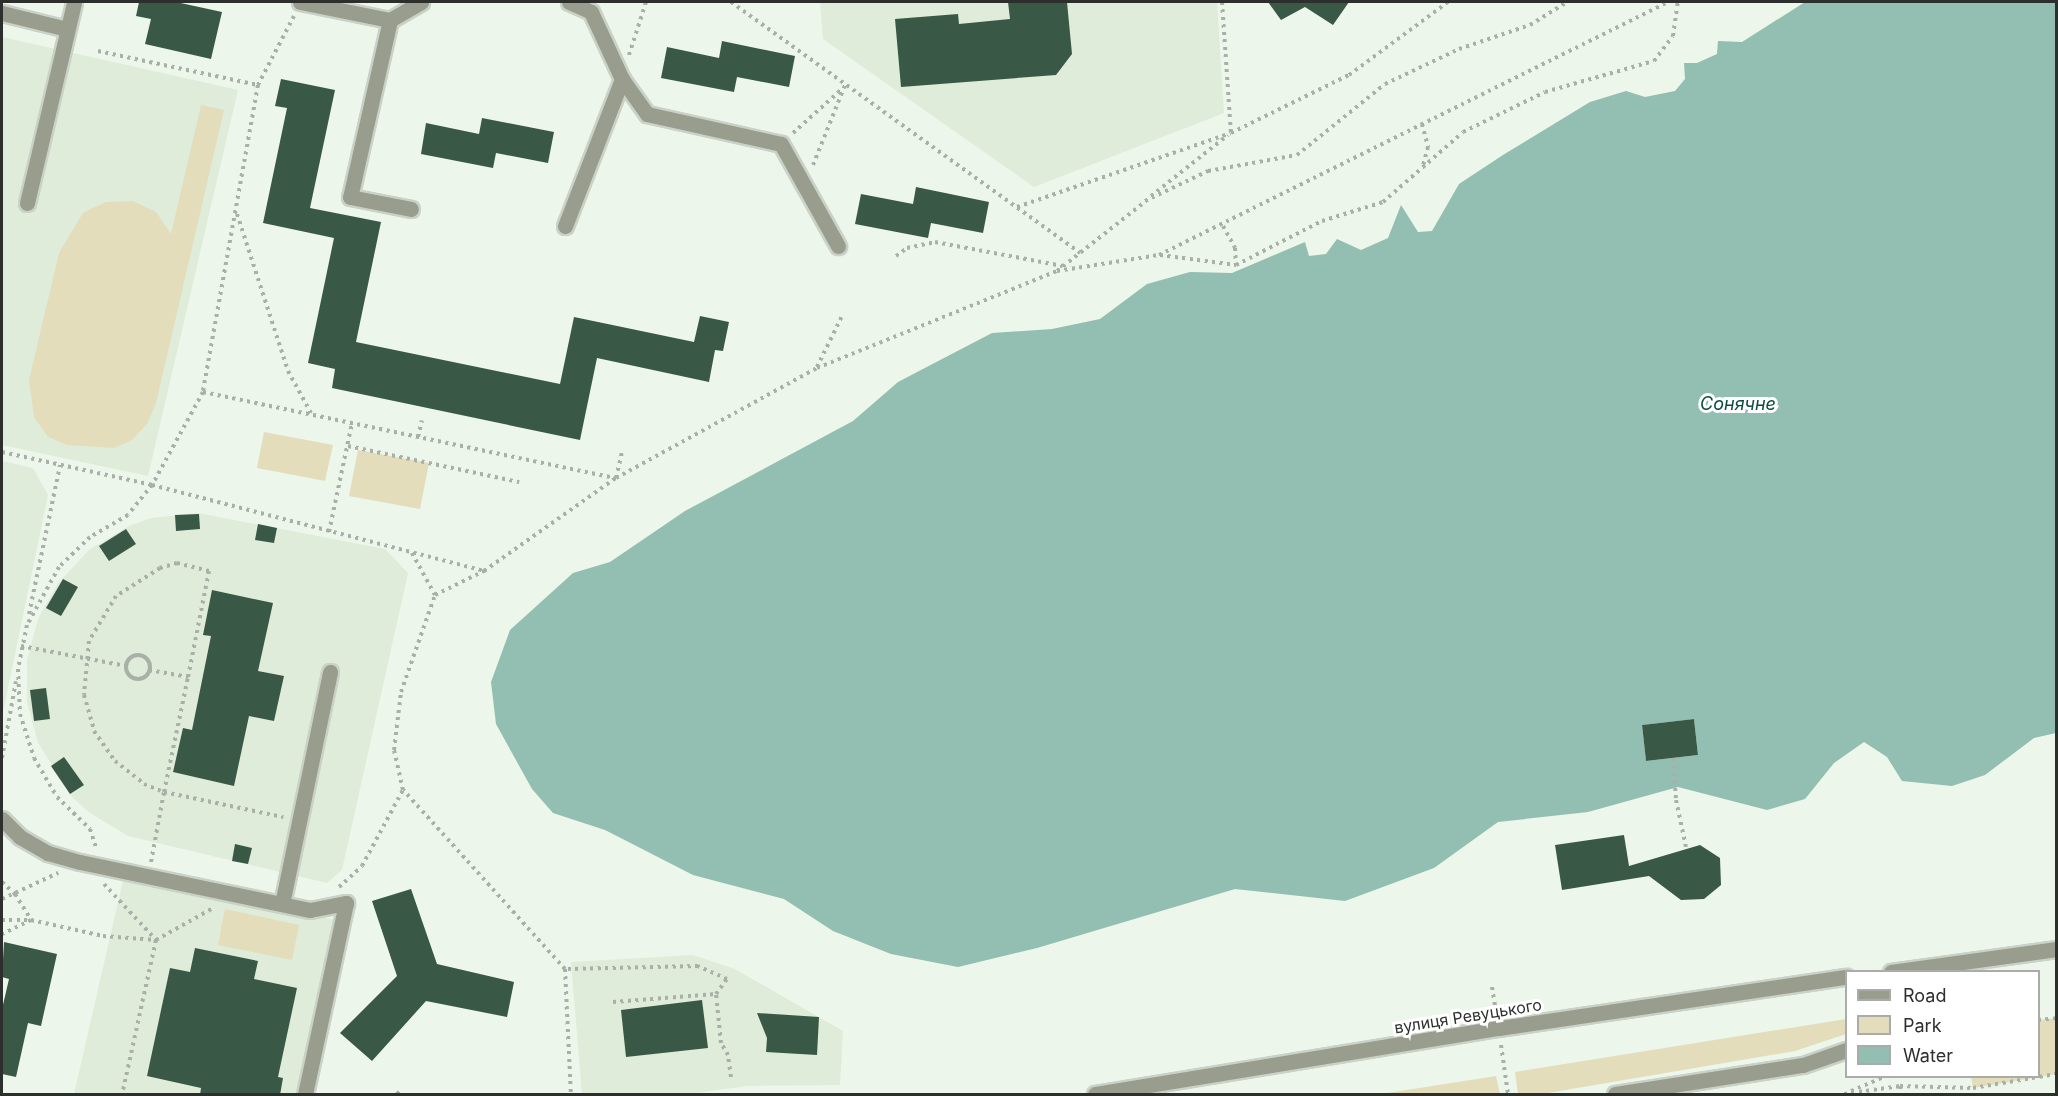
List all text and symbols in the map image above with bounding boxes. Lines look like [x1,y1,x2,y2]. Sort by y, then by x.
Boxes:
water label: Сонячне [1700,393,1776,415]
legend [1845,970,2040,1078]
text: Road [1903,985,1946,1006]
street label: вулиця Ревуцького [1393,995,1543,1037]
text: Park [1903,1015,1942,1036]
text: Water [1903,1045,1953,1066]

